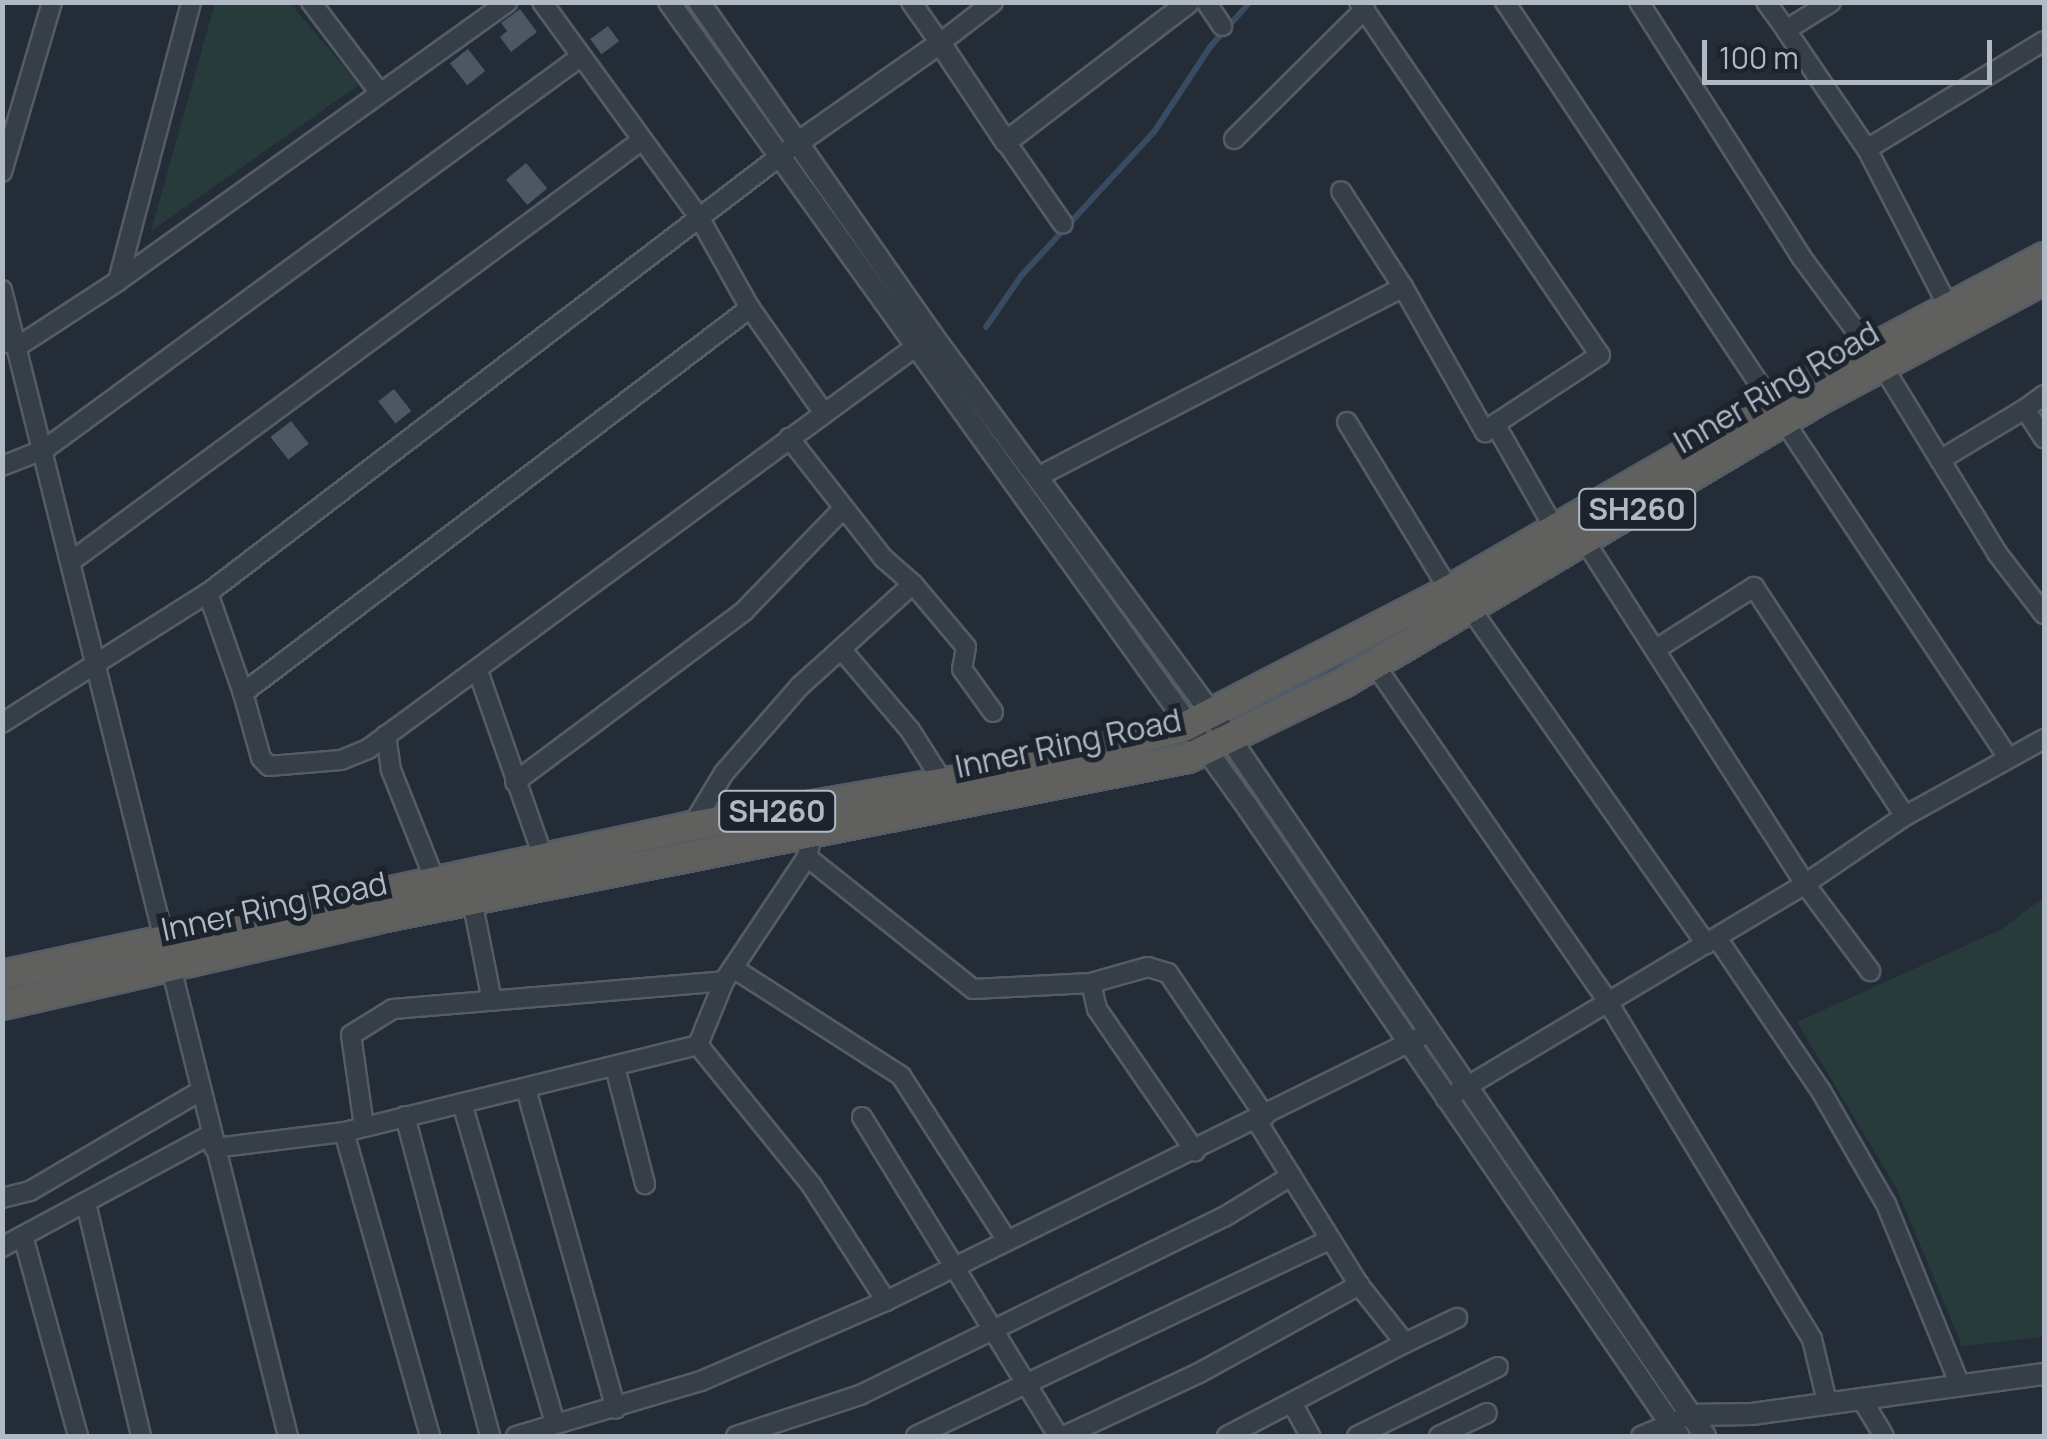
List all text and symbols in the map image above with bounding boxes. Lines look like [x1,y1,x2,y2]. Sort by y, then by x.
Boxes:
scale bar [1707,20,1997,82]
text: 100 m [1719,37,1799,78]
street label: Inner Ring Road [1667,313,1885,461]
road number: SH260 [1577,484,1697,534]
street label: Inner Ring Road [952,700,1184,786]
road number: SH260 [717,786,837,836]
street label: Inner Ring Road [158,863,390,949]

